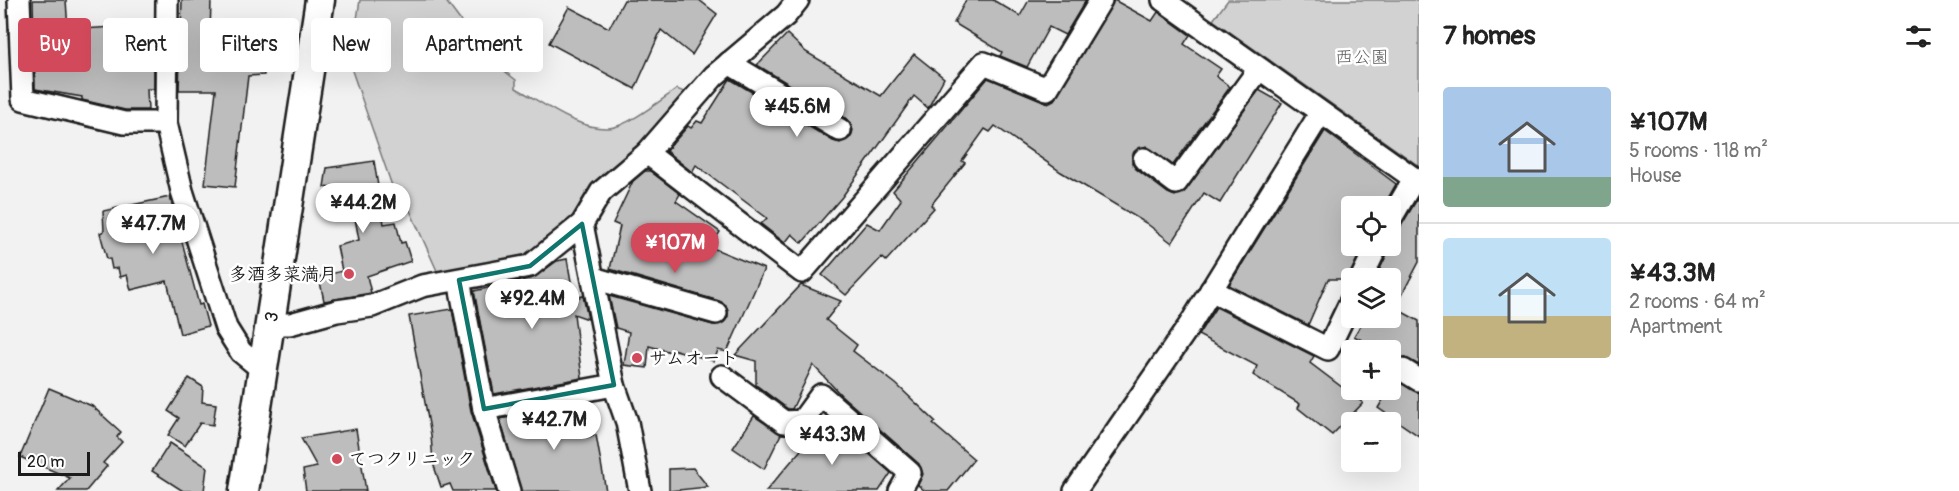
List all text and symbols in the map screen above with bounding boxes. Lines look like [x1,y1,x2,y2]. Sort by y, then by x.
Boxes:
chip: Buy [18,18,91,72]
chip: Rent [103,18,188,72]
chip: Filters [200,18,299,72]
chip: New [311,18,391,72]
chip: Apartment [403,18,543,72]
text: 7 homes [1443,20,1535,52]
icon: filters [1902,20,1935,53]
park label: 西公園 [1335,46,1389,69]
pin: ¥45.6M [748,87,846,138]
text: ¥45.6M [764,94,830,119]
text: ¥107M [1629,106,1707,138]
icon: home [1491,111,1563,183]
text: 5 rooms · 118 m² [1629,138,1768,163]
text: House [1629,163,1681,188]
pin: ¥44.2M [314,183,412,234]
text: ¥44.2M [329,190,397,215]
map controls [1341,196,1401,472]
button: locate [1341,196,1401,256]
pin: ¥47.7M [104,204,202,255]
text: ¥47.7M [120,211,186,236]
pin: ¥107M [633,223,717,274]
text: ¥107M [645,230,705,255]
text: ¥43.3M [1629,257,1716,289]
icon: home [1491,262,1563,334]
place label: 多酒多菜満月 [229,263,337,286]
marker: 多酒多菜満月 [342,267,356,281]
button: layers [1341,268,1401,328]
pin: ¥92.4M [483,279,581,330]
text: ¥92.4M [499,286,565,311]
text: 2 rooms · 64 m² [1629,289,1766,314]
street label: 3 [260,310,284,324]
text: Apartment [1629,314,1722,339]
button: + [1341,340,1401,400]
place label: サムオート [649,347,738,370]
marker: サムオート [630,351,644,365]
pin: ¥42.7M [505,400,603,451]
text: ¥42.7M [521,407,587,432]
button: − [1341,412,1401,472]
pin: ¥43.3M [783,415,881,466]
text: ¥43.3M [799,422,865,447]
place label: てつクリニック [349,448,475,471]
scale bar [18,449,90,476]
text: 20 m [27,452,65,472]
marker: てつクリニック [330,452,344,466]

